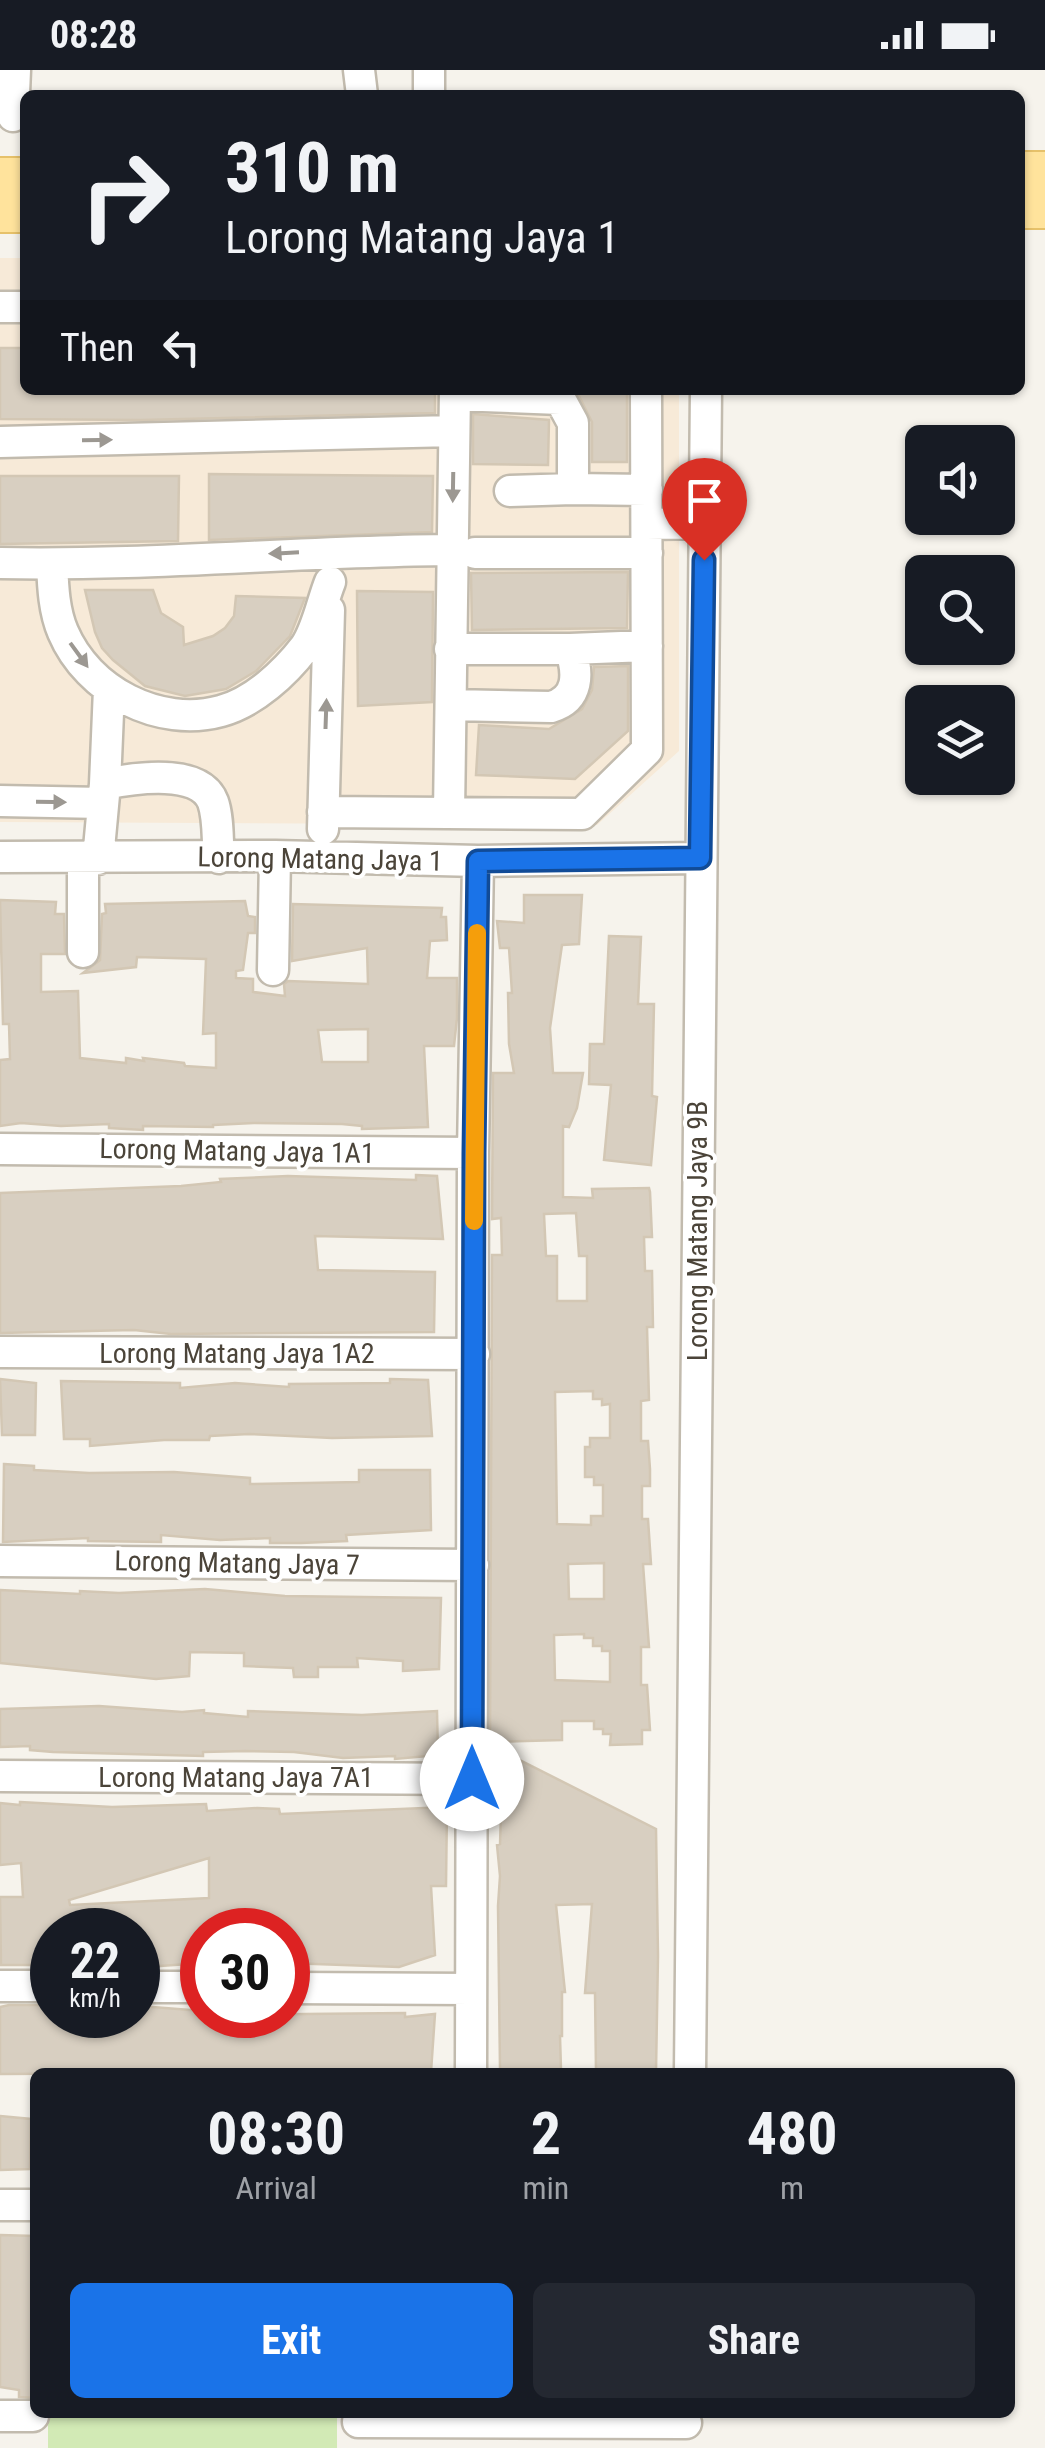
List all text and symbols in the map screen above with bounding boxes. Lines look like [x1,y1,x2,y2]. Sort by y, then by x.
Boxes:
text: 08:28 [50,13,137,57]
text: 310 m [225,127,399,209]
icon: right [60,130,190,260]
text: Lorong Matang Jaya 1 [225,211,619,264]
icon: left [154,320,209,375]
text: Then [60,326,134,370]
map controls [905,425,1015,795]
button: sound [905,425,1015,535]
one-way arrow [82,431,114,447]
pin [662,458,747,561]
one-way arrow [444,472,460,504]
icon: arrive [677,473,732,528]
one-way arrow [267,545,299,561]
button: search [905,555,1015,665]
one-way arrow [69,642,88,669]
button: layers [905,685,1015,795]
one-way arrow [318,698,334,730]
one-way arrow [36,794,68,810]
street label: Lorong Matang Jaya 1 [197,840,443,878]
street label: Lorong Matang Jaya 9B [681,1101,714,1361]
street label: Lorong Matang Jaya 1A1 [99,1132,375,1170]
street label: Lorong Matang Jaya 1A2 [99,1337,375,1370]
street label: Lorong Matang Jaya 7 [114,1544,360,1582]
position arrow [420,1727,524,1831]
street label: Lorong Matang Jaya 7A1 [98,1761,374,1794]
speed limit sign: 30 [180,1908,310,2038]
text: 22 [70,1932,120,1990]
text: km/h [69,1984,121,2013]
text: 08:30 [207,2098,345,2169]
text: 2 [531,2098,561,2169]
text: 480 [747,2098,838,2169]
text: Arrival [235,2169,317,2207]
text: min [522,2169,569,2207]
text: m [780,2169,804,2207]
button: Exit [70,2283,513,2398]
button: Share [533,2283,975,2398]

